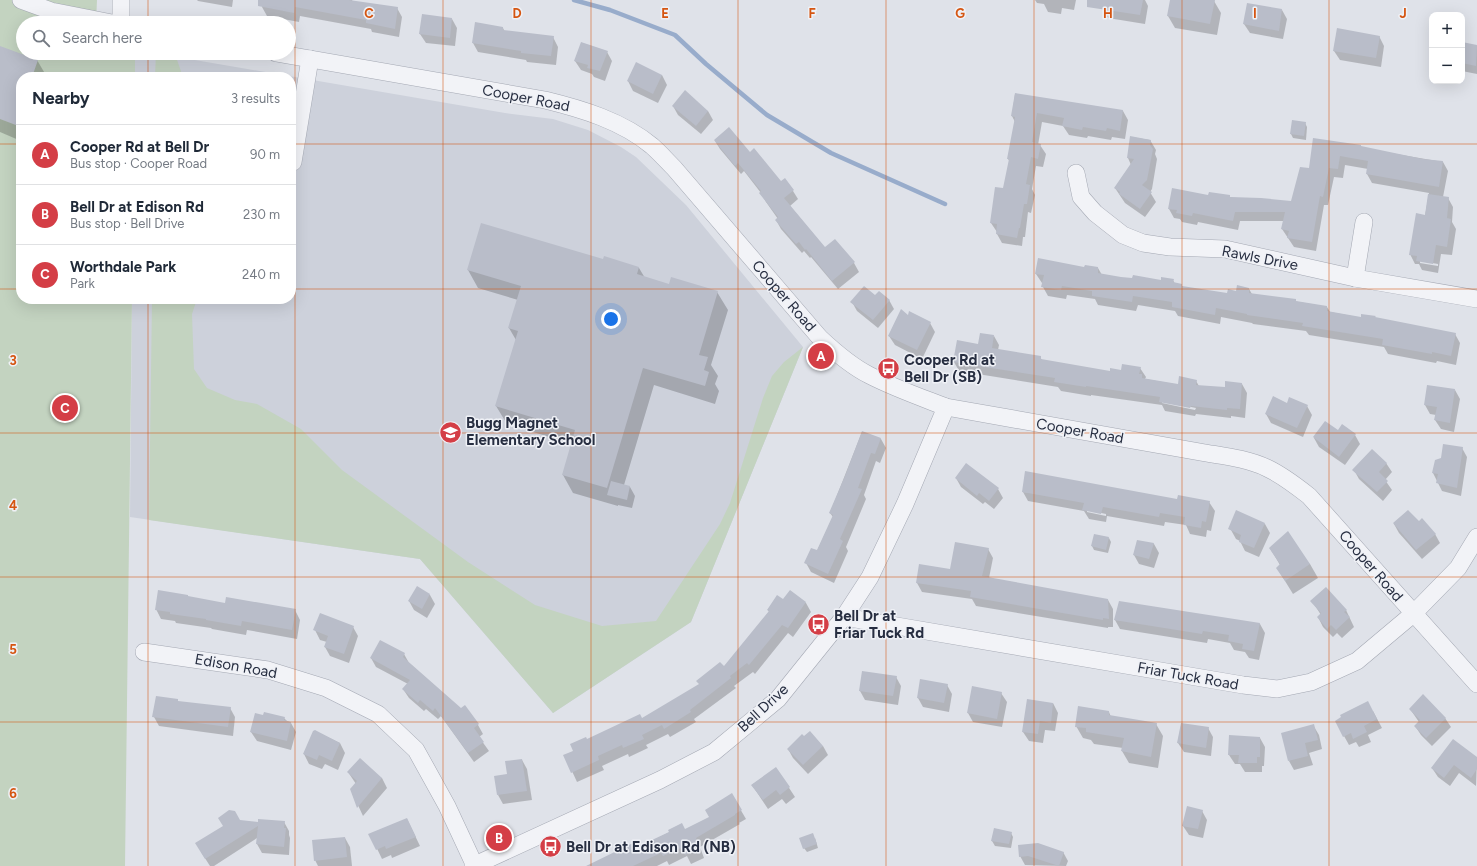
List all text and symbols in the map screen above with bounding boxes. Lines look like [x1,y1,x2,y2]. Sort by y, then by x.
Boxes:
text: C [364,6,374,21]
text: D [512,6,522,21]
text: E [661,6,669,21]
text: F [808,6,816,21]
text: G [955,6,965,21]
text: H [1103,6,1113,21]
text: I [1253,6,1257,21]
text: J [1399,6,1407,21]
map controls [1429,12,1465,84]
button: + [1429,12,1465,48]
search box [16,16,296,60]
icon: search [30,27,52,49]
text: Search here [62,29,142,47]
button: − [1429,48,1465,84]
street label: Cooper Road [481,81,571,115]
text: Nearby [32,88,90,108]
text: 3 results [231,91,280,106]
text: Cooper Rd at Bell Dr [70,138,209,156]
text: A [40,147,50,162]
text: 90 m [250,147,280,162]
text: Bus stop · Cooper Road [70,156,207,171]
text: Bell Dr at Edison Rd [70,198,204,216]
text: B [41,207,49,222]
text: 230 m [243,207,280,222]
text: Bus stop · Bell Drive [70,216,184,231]
street label: Rawls Drive [1220,242,1300,274]
street label: Cooper Road [748,257,820,335]
text: Worthdale Park [70,258,176,276]
text: C [40,267,50,282]
text: 240 m [242,267,280,282]
text: Park [70,276,95,291]
your location [601,309,621,329]
pin: A [808,341,834,371]
place label: Cooper Rd at Bell Dr (SB) [904,351,995,386]
text: 3 [9,353,17,368]
bus stop icon: Cooper Rd at Bell Dr (SB) [875,356,901,382]
pin: C [52,393,78,423]
place label: Bugg Magnet Elementary School [466,414,596,449]
street label: Cooper Road [1035,414,1125,448]
school or university icon: Bugg Magnet Elementary School [437,419,463,445]
text: 4 [9,498,17,513]
street label: Cooper Road [1335,527,1407,605]
place label: Bell Dr at Friar Tuck Rd [834,607,924,642]
bus stop icon: Bell Dr at Friar Tuck Rd [805,612,831,638]
text: 5 [9,642,17,657]
street label: Edison Road [193,650,279,682]
street label: Friar Tuck Road [1136,658,1240,694]
street label: Bell Drive [734,680,792,736]
text: 6 [9,786,17,801]
pin: B [486,823,512,853]
bus stop icon: Bell Dr at Edison Rd (NB) [537,834,563,860]
place label: Bell Dr at Edison Rd (NB) [566,838,736,856]

